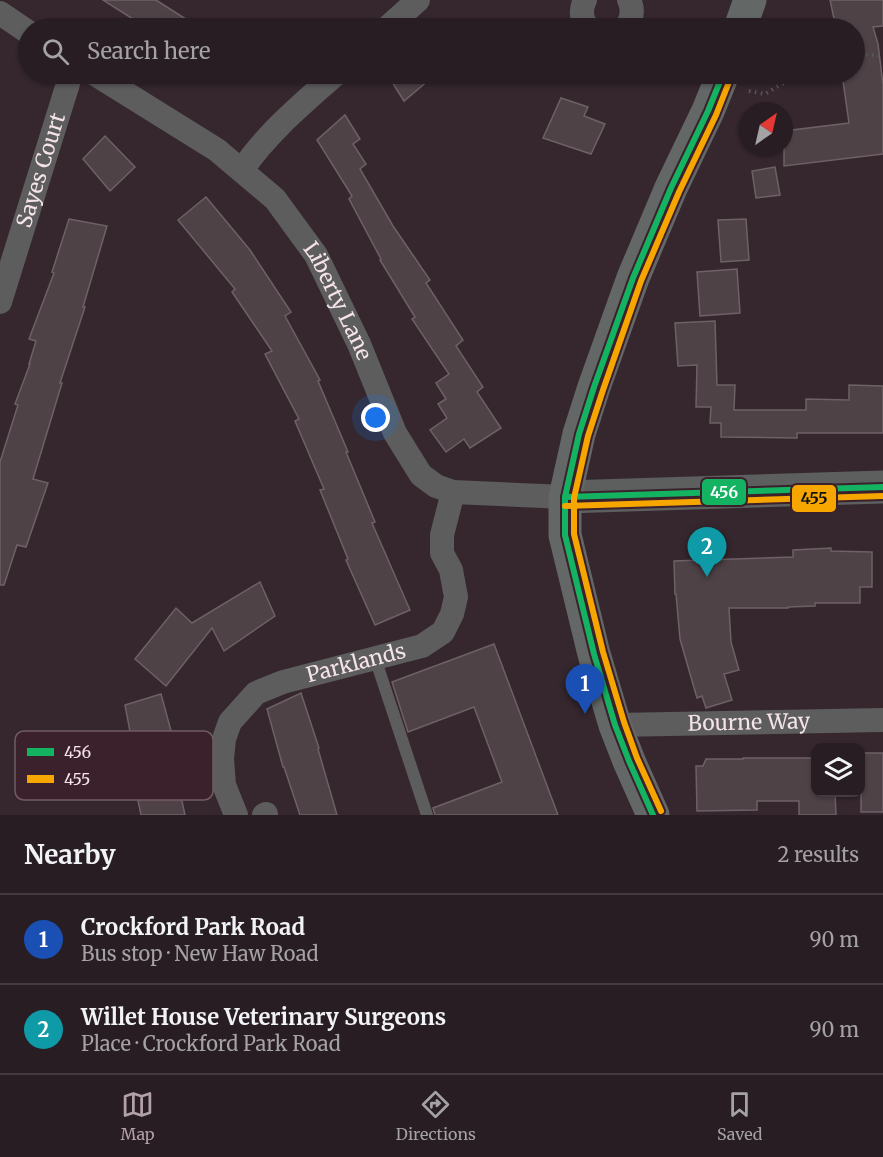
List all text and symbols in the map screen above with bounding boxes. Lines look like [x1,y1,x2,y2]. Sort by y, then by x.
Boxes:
search box [18,18,865,84]
icon: search [39,35,72,68]
text: Search here [87,37,210,65]
north arrow [739,102,793,156]
street label: Sayes Court [10,109,71,231]
street label: Liberty Lane [298,236,378,364]
your location [361,403,390,432]
line badge: 456 [701,478,747,506]
text: 456 [710,482,738,502]
line badge: 455 [791,484,837,513]
text: 455 [800,488,828,508]
pin: 2 [688,528,726,577]
street label: Parklands [303,637,408,688]
pin: 1 [566,664,604,714]
street label: Bourne Way [687,707,811,737]
legend [15,731,213,800]
text: 456 [64,742,92,762]
map controls [811,743,865,797]
button: layers [811,743,865,797]
text: 455 [64,769,90,789]
text: Nearby [24,838,116,871]
text: 2 results [777,842,859,867]
text: Crockford Park Road [81,913,305,941]
text: 1 [39,927,48,952]
text: 90 m [809,927,859,952]
text: Bus stop · New Haw Road [81,941,319,966]
text: Willet House Veterinary Surgeons [81,1003,446,1031]
text: 2 [38,1017,49,1042]
text: 90 m [809,1017,859,1042]
text: Place · Crockford Park Road [81,1031,341,1056]
tab: Map [121,1088,155,1144]
tab: Directions [396,1088,476,1144]
tab: Saved [717,1088,762,1144]

